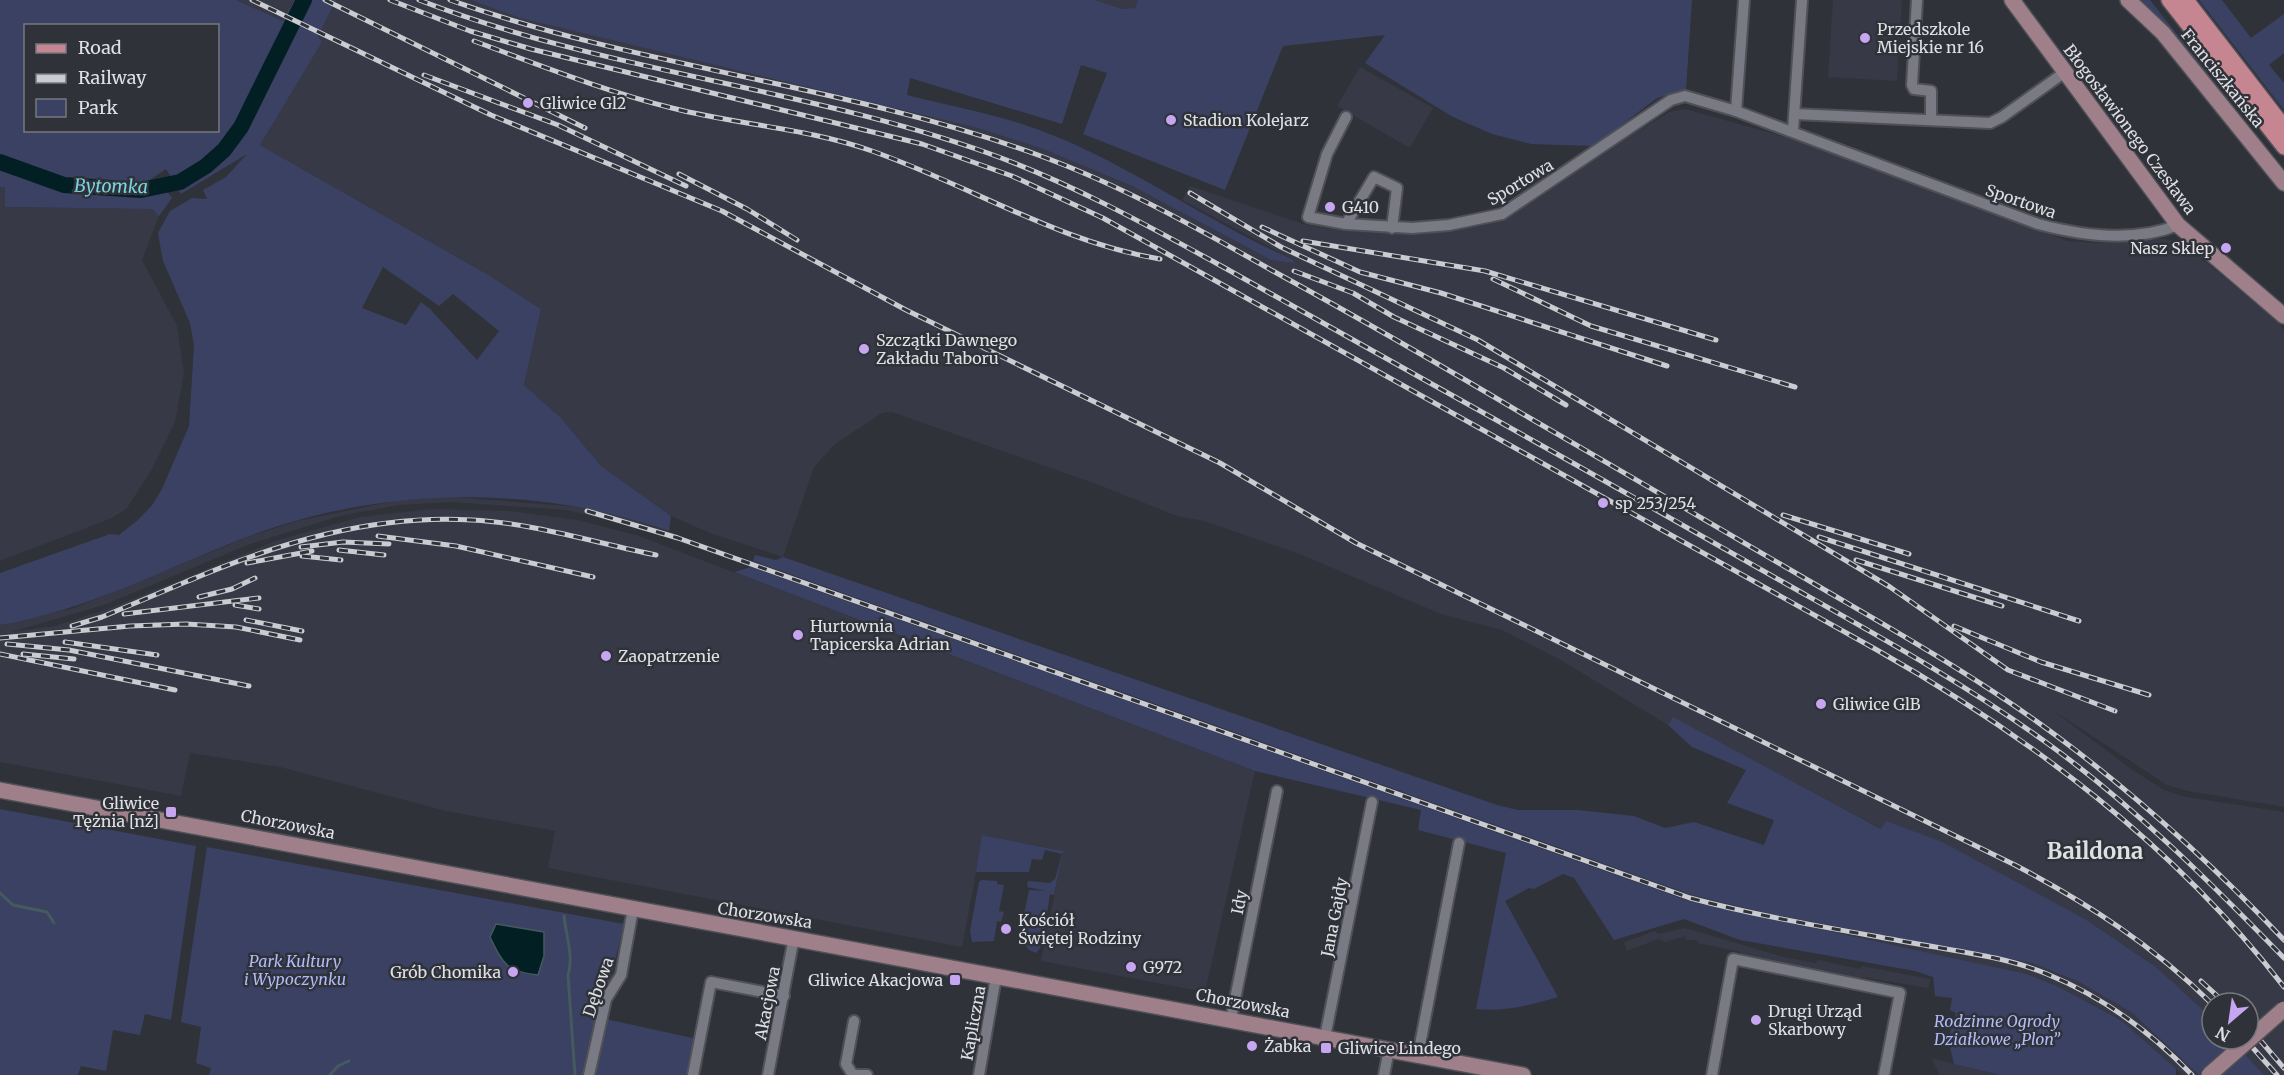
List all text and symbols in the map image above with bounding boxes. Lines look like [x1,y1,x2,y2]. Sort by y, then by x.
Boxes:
place label: Przedszkole Miejskie nr 16 [1877,19,1984,57]
legend [24,24,219,132]
street label: Franciszkańska [2177,25,2269,132]
marker: Przedszkole Miejskie nr 16 [1858,31,1872,45]
text: Road [78,36,122,59]
street label: Błogosławionego Czesława [2060,40,2201,218]
text: Railway [78,66,147,89]
place label: Gliwice Gl2 [540,93,626,113]
text: Park [78,96,119,119]
marker: Gliwice Gl2 [521,96,535,110]
place label: Stadion Kolejarz [1183,110,1309,130]
marker: Stadion Kolejarz [1164,113,1178,127]
street label: Sportowa [1483,154,1557,209]
water label: Bytomka [74,174,148,198]
street label: Sportowa [1983,180,2059,223]
place label: G410 [1342,197,1379,217]
marker: G410 [1323,200,1337,214]
place label: Nasz Sklep [2130,238,2214,258]
marker: Nasz Sklep [2219,241,2233,255]
place label: Szczątki Dawnego Zakładu Taboru [876,330,1017,368]
marker: Szczątki Dawnego Zakładu Taboru [857,342,871,356]
place label: sp 253/254 [1615,493,1696,513]
marker: sp 253/254 [1596,496,1610,510]
place label: Hurtownia Tapicerska Adrian [810,616,950,654]
marker: Hurtownia Tapicerska Adrian [791,628,805,642]
place label: Zaopatrzenie [618,646,720,666]
marker: Zaopatrzenie [599,649,613,663]
place label: Gliwice GlB [1833,694,1921,714]
marker: Gliwice GlB [1814,697,1828,711]
place label: Gliwice Tężnia [nż] [73,793,159,831]
marker: Gliwice Tężnia [nż] [164,805,178,819]
street label: Chorzowska [239,805,337,843]
district label: Baildona [2047,837,2143,865]
street label: Jana Gajdy [1316,875,1352,959]
street label: Idy [1227,887,1251,916]
street label: Chorzowska [716,898,814,932]
place label: Kościół Świętej Rodziny [1018,910,1142,948]
marker: Kościół Świętej Rodziny [999,922,1013,936]
park label: Park Kultury i Wypoczynku [244,951,346,989]
street label: Dębowa [578,954,618,1020]
place label: G972 [1143,957,1182,977]
marker: G972 [1124,960,1138,974]
place label: Grób Chomika [390,962,501,982]
street label: Akacjowa [750,964,784,1042]
marker: Grób Chomika [506,965,520,979]
place label: Gliwice Akacjowa [808,970,943,990]
marker: Gliwice Akacjowa [948,973,962,987]
street label: Kapliczna [957,984,989,1062]
street label: Chorzowska [1194,984,1292,1022]
north arrow [2200,991,2260,1051]
place label: Drugi Urząd Skarbowy [1768,1001,1862,1039]
park label: Rodzinne Ogrody Działkowe „Plon” [1933,1011,2061,1049]
marker: Drugi Urząd Skarbowy [1749,1013,1763,1027]
text: N [2212,1022,2233,1046]
place label: Żabka [1264,1036,1312,1056]
place label: Gliwice Lindego [1338,1038,1461,1058]
marker: Żabka [1245,1039,1259,1053]
marker: Gliwice Lindego [1319,1041,1333,1055]

